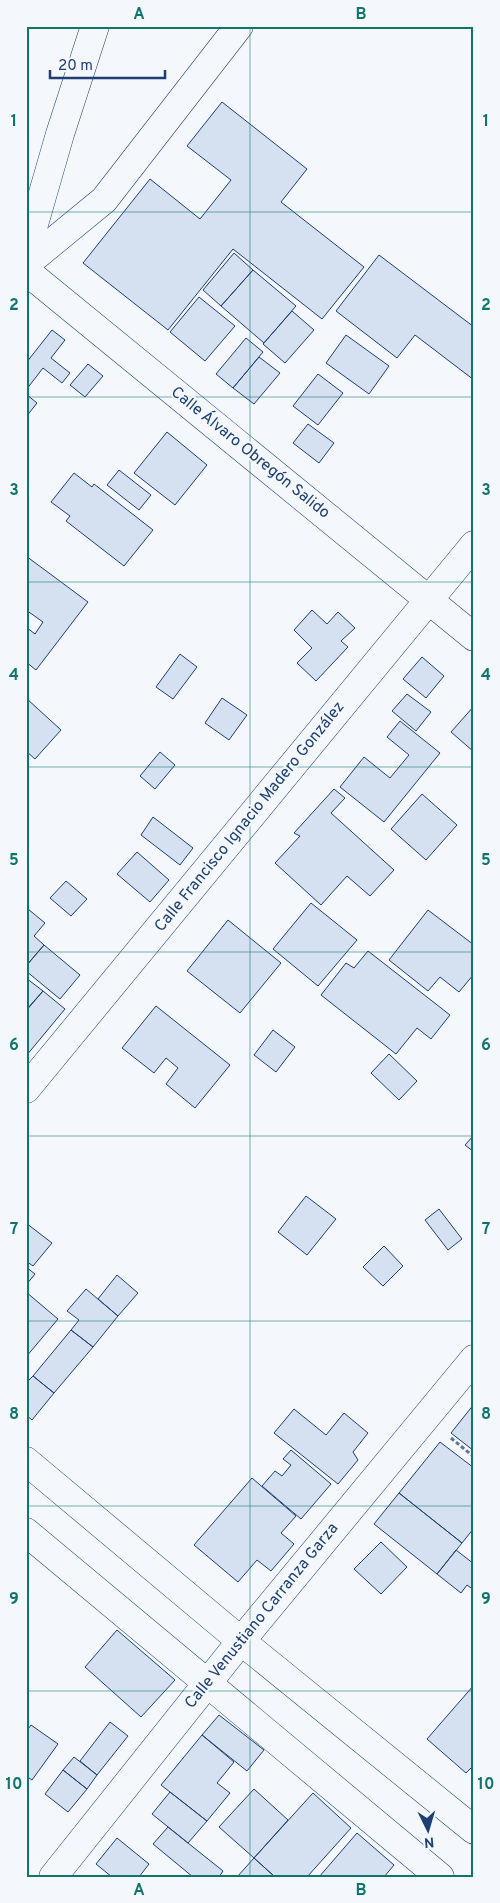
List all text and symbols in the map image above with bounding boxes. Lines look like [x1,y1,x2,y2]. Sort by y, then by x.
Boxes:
text: A [133,5,145,25]
text: B [355,5,367,25]
scale bar [50,48,165,80]
text: 20 m [58,57,93,76]
text: 1 [11,112,17,132]
text: 1 [483,112,489,132]
text: 2 [9,296,19,316]
text: 2 [481,296,491,316]
street label: Calle Álvaro Obregón Salido [166,381,335,523]
text: 3 [9,481,19,501]
text: 3 [481,481,491,501]
text: 4 [9,666,19,686]
text: 4 [481,666,491,686]
street label: Calle Francisco Ignacio Madero González [151,698,349,936]
text: 5 [9,851,19,871]
text: 5 [481,851,491,871]
text: 6 [9,1036,19,1056]
text: 6 [481,1036,491,1056]
text: 7 [10,1220,18,1240]
text: 7 [482,1220,490,1240]
text: 8 [9,1405,19,1425]
text: 8 [481,1405,491,1425]
street label: Calle Venustiano Carranza Garza [181,1519,343,1713]
text: 9 [9,1590,19,1610]
text: 9 [481,1590,491,1610]
text: 10 [6,1775,22,1795]
text: 10 [478,1775,494,1795]
north arrow [402,1806,452,1856]
text: N [423,1833,435,1850]
text: A [133,1881,145,1901]
text: B [355,1881,367,1901]

